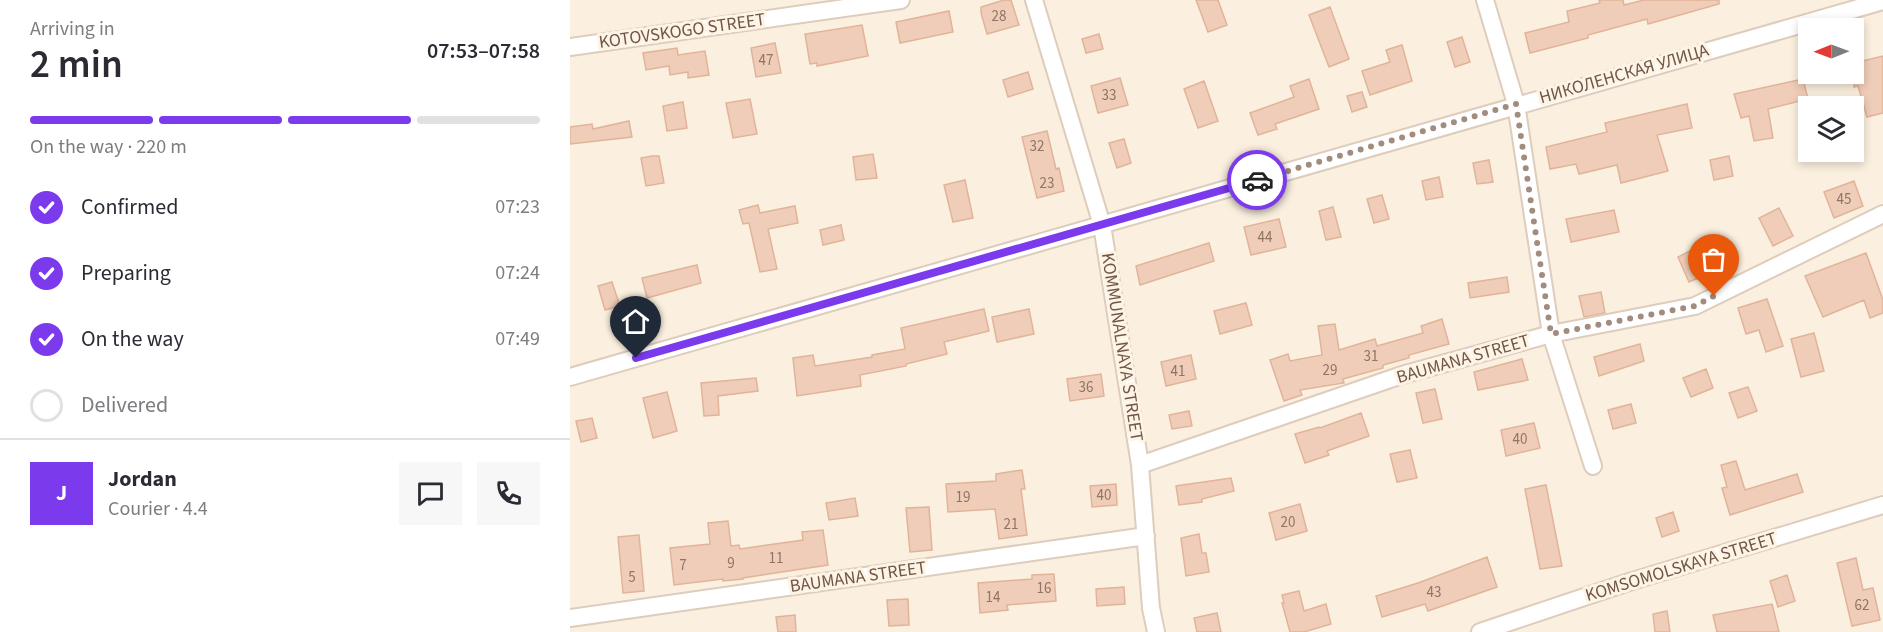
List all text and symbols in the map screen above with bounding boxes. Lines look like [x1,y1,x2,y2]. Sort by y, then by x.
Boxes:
house number: 28 [992,6,1006,27]
street label: KOTOVSKOGO STREET [597,7,767,55]
text: Arriving in [30,15,115,43]
north arrow [1798,18,1864,84]
map controls [1798,18,1864,162]
text: 07:53–07:58 [427,35,540,67]
text: 2 min [30,37,123,93]
street label: НИКОЛЕНСКАЯ УЛИЦА [1536,38,1712,110]
house number: 47 [759,50,773,71]
house number: 33 [1102,85,1116,106]
button: layers [1798,96,1864,162]
text: On the way · 220 m [30,133,187,161]
house number: 32 [1030,136,1044,157]
courier [1227,150,1287,210]
icon: car [1241,164,1274,197]
house number: 23 [1040,173,1054,194]
house number: 45 [1837,189,1851,210]
icon: check [30,191,63,224]
text: Confirmed [81,191,178,223]
text: 07:23 [495,193,540,221]
house number: 44 [1258,227,1273,248]
pin [1688,234,1739,296]
icon: bag [1697,243,1730,276]
street label: KOMMUNALNAYA STREET [1095,251,1149,443]
icon: check [30,257,63,290]
text: Preparing [81,257,171,289]
text: 07:24 [495,259,540,287]
pin [610,296,661,358]
icon: home [619,305,652,338]
icon: check [30,323,63,356]
text: On the way [81,323,184,355]
text: 07:49 [495,325,540,353]
street label: BAUMANA STREET [1394,328,1533,390]
house number: 31 [1364,346,1378,367]
house number: 29 [1323,360,1337,381]
house number: 41 [1171,361,1185,382]
house number: 36 [1079,377,1093,398]
text: Delivered [81,389,168,421]
house number: 40 [1513,429,1527,450]
button: chat [399,462,462,525]
button: phone [477,462,540,525]
text: Jordan [108,463,177,495]
text: J [56,477,67,509]
house number: 40 [1097,485,1111,506]
house number: 19 [956,487,970,508]
text: Courier · 4.4 [108,495,208,523]
house number: 20 [1281,512,1295,533]
house number: 21 [1004,514,1018,535]
street label: KOMSOMOLSKAYA STREET [1582,526,1780,608]
house number: 11 [769,548,783,569]
house number: 9 [727,553,735,574]
house number: 7 [679,555,687,576]
street label: BAUMANA STREET [788,555,928,599]
house number: 5 [628,567,636,588]
house number: 16 [1037,578,1051,599]
house number: 43 [1427,582,1441,603]
house number: 14 [986,587,1001,608]
house number: 62 [1855,595,1869,616]

